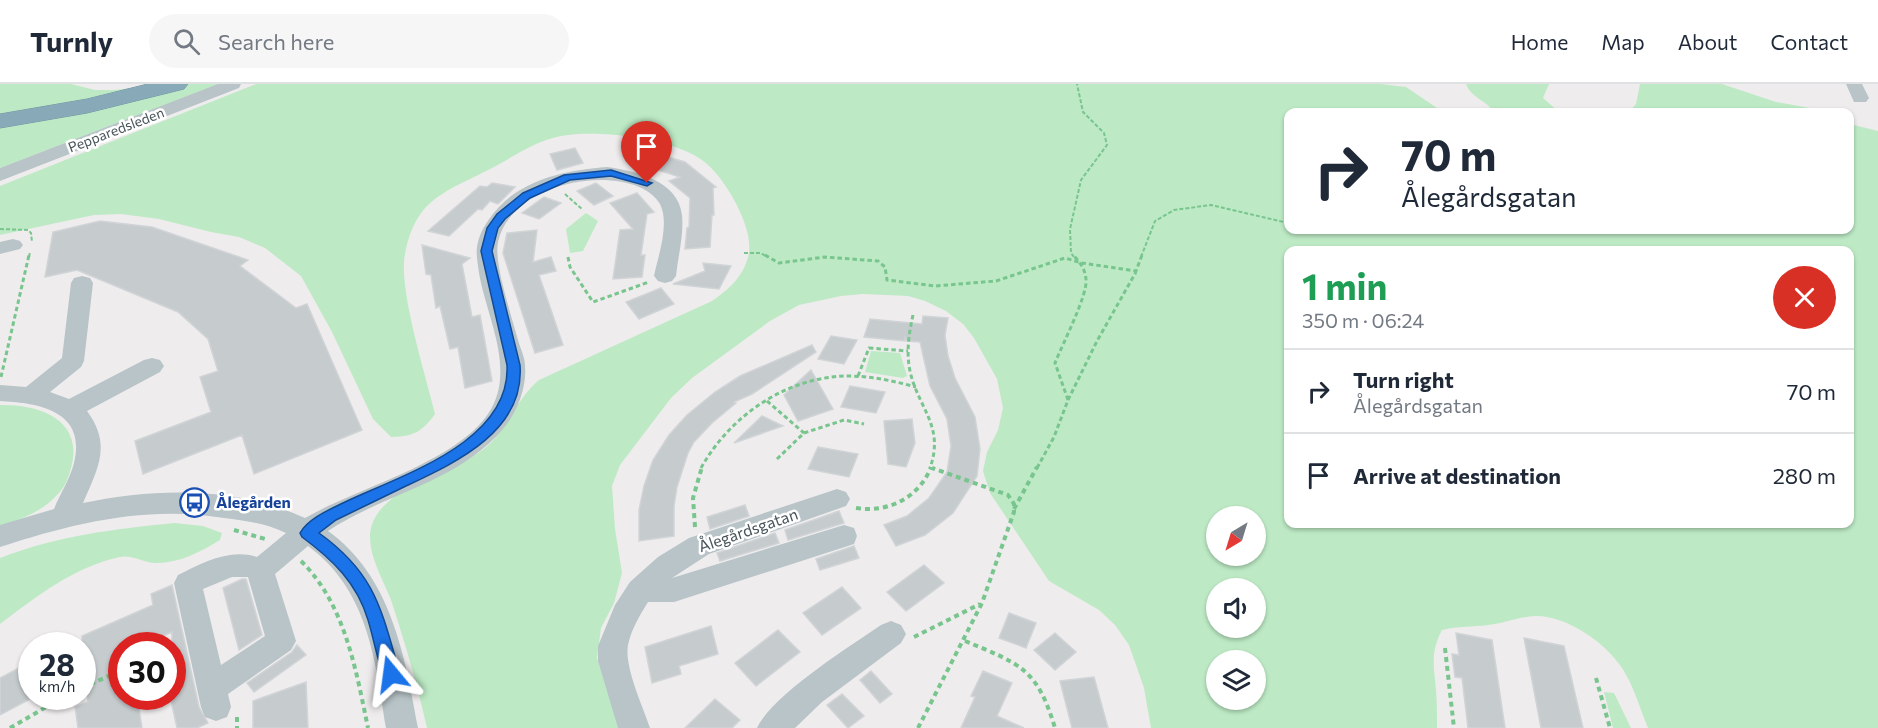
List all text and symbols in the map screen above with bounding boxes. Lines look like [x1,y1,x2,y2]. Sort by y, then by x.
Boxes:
search box [149,14,569,68]
text: Turnly [30,24,113,58]
icon: search [170,25,203,58]
text: Search here [218,28,334,55]
text: Home [1511,29,1568,54]
text: Map [1601,29,1645,54]
text: About [1678,29,1737,54]
text: Contact [1770,29,1848,54]
street label: Pepparedsleden [65,103,166,156]
pin [621,121,672,183]
text: 70 m [1401,128,1496,180]
icon: arrive [630,130,663,163]
icon: right [1302,132,1380,210]
text: Ålegårdsgatan [1401,180,1577,213]
text: 1 min [1302,263,1387,307]
button: close [1773,266,1836,329]
text: 350 m · 06:24 [1302,308,1424,332]
text: Turn right [1353,366,1454,393]
icon: right [1302,375,1335,408]
text: 70 m [1787,378,1836,405]
text: Ålegårdsgatan [1353,393,1483,417]
icon: arrive [1302,459,1335,492]
text: Arrive at destination [1353,462,1561,489]
text: 280 m [1773,462,1836,489]
bus stop icon: Ålegården [179,486,211,518]
place label: Ålegården [216,492,291,511]
street label: Ålegårdsgatan [696,504,800,555]
north arrow [1206,506,1266,566]
map controls [1206,506,1266,710]
button: sound [1206,578,1266,638]
speed limit sign: 30 [108,632,186,710]
position arrow [359,642,423,706]
text: 28 [39,645,75,682]
button: layers [1206,650,1266,710]
text: km/h [39,677,75,695]

